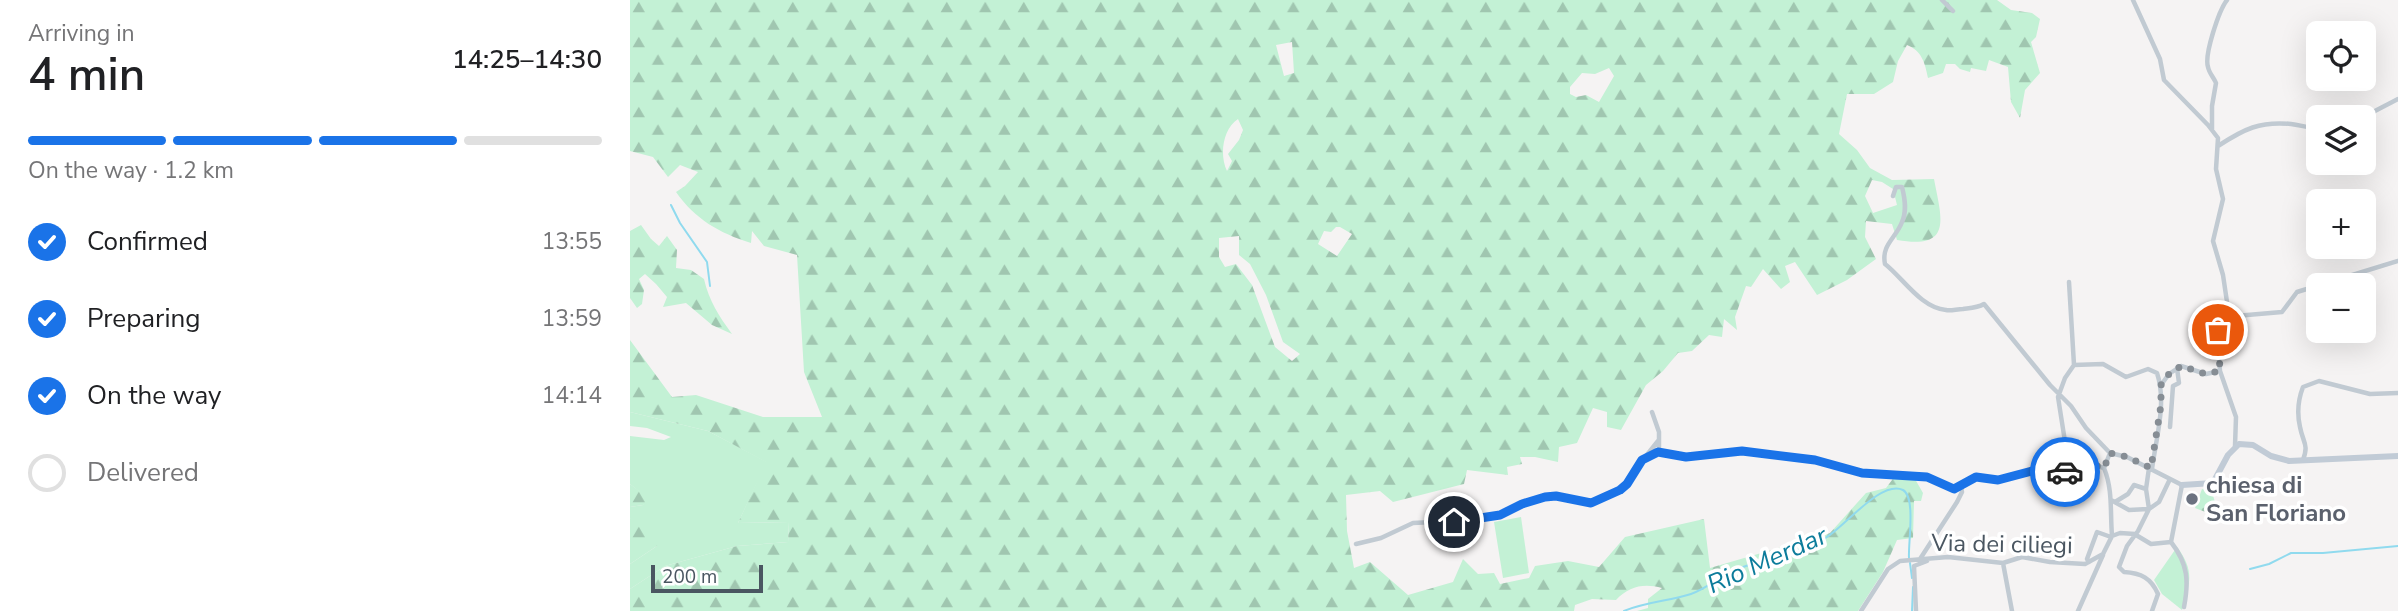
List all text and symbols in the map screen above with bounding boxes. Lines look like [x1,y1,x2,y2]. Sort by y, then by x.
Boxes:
text: Arriving in [28,18,135,49]
map controls [2306,21,2376,343]
button: locate [2306,21,2376,91]
text: 14:25–14:30 [452,42,602,77]
text: 4 min [28,43,145,106]
button: layers [2306,105,2376,175]
text: On the way · 1.2 km [28,155,234,186]
button: + [2306,189,2376,259]
icon: check [28,223,66,261]
text: Confirmed [87,224,208,259]
text: 13:55 [542,226,602,257]
button: − [2306,273,2376,343]
icon: check [28,300,66,338]
pin [2188,300,2248,360]
text: Preparing [87,301,200,336]
text: 13:59 [542,303,602,334]
icon: bag [2199,311,2237,349]
icon: check [28,377,66,415]
text: On the way [87,378,221,413]
text: 14:14 [542,380,602,411]
courier [2030,437,2100,507]
icon: car [2046,453,2084,491]
text: Delivered [87,455,199,490]
place label: chiesa di San Floriano [2206,469,2346,529]
marker: chiesa di San Floriano [2184,491,2200,507]
pin [1424,492,1484,552]
icon: home [1435,503,1473,541]
water label: Rio Merdar [1701,518,1833,602]
street label: Via dei ciliegi [1930,527,2073,561]
scale bar [651,562,763,594]
text: 200 m [662,564,717,590]

